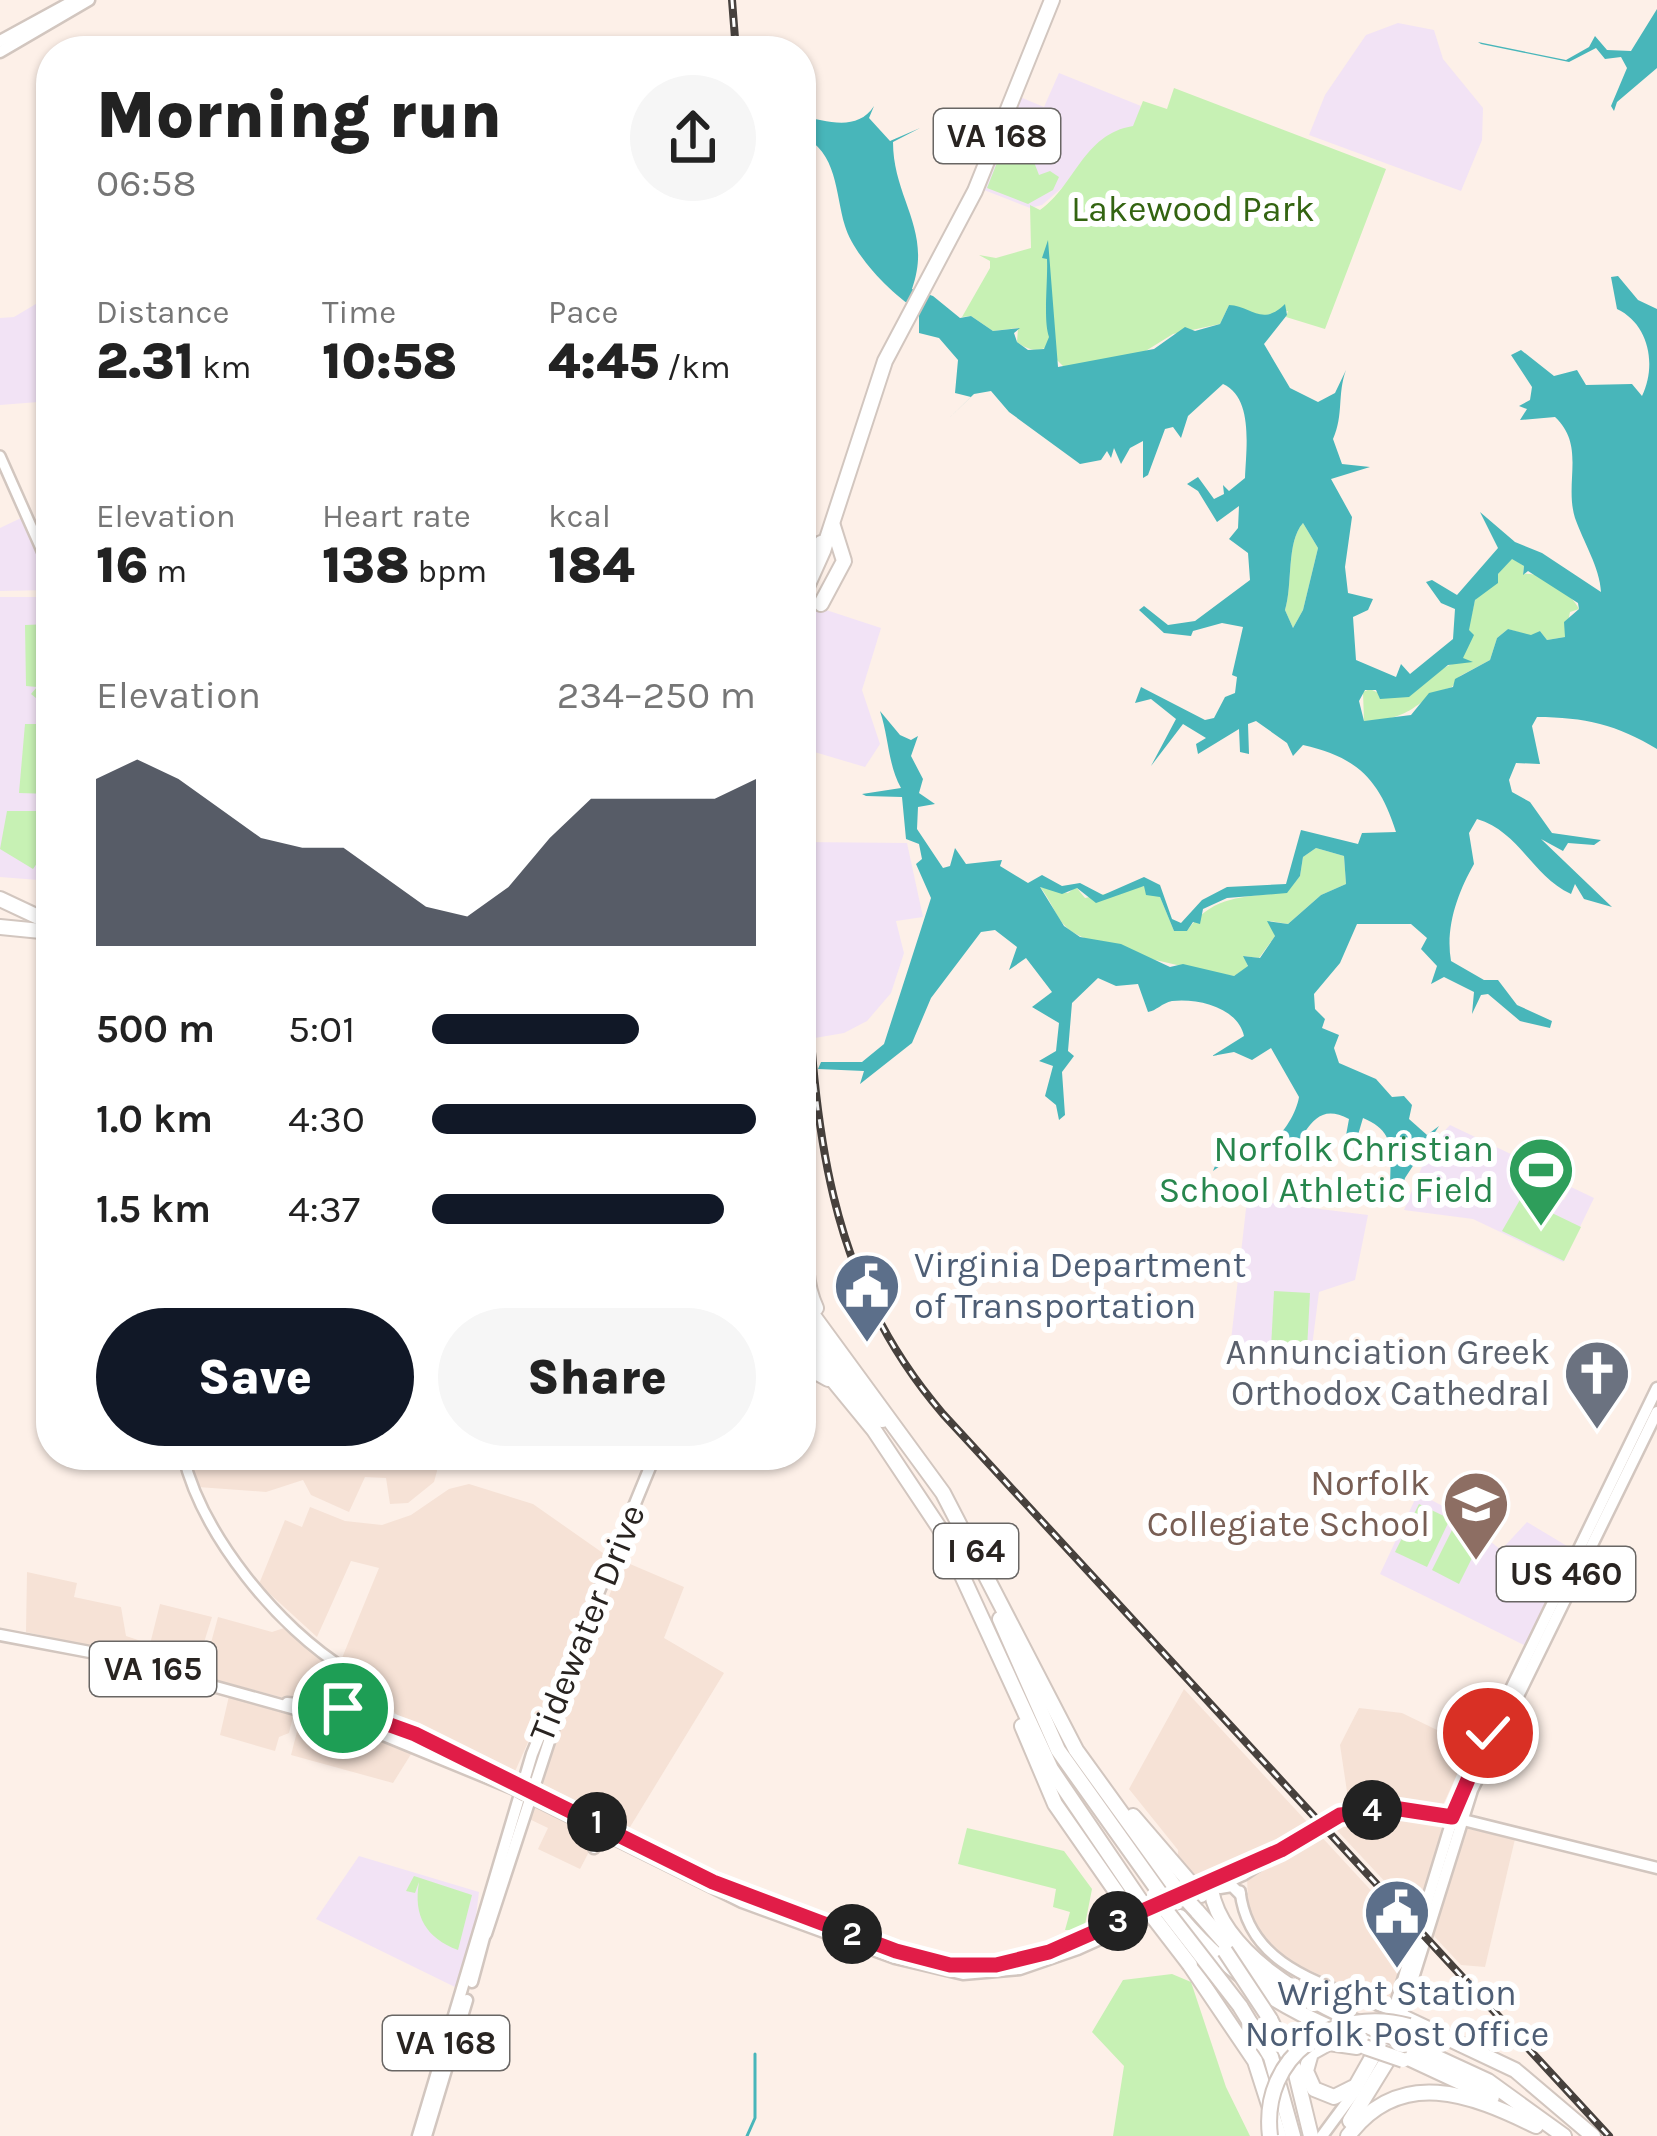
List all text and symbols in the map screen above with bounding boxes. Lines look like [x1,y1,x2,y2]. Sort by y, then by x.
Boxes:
button: share [630,75,756,201]
text: Morning run [96,76,502,154]
road number: VA 168 [934,109,1060,163]
text: 06:58 [96,160,196,206]
park label: Lakewood Park [1071,188,1315,230]
text: Distance [96,293,229,331]
text: Time [322,293,396,331]
text: Pace [548,293,618,331]
text: 2.31 [96,331,194,391]
text: 10:58 [322,331,457,391]
text: 4:45 [548,331,659,391]
text: km [194,348,251,386]
text: /km [659,348,731,386]
text: Elevation [96,497,236,535]
text: Heart rate [322,497,471,535]
text: kcal [548,497,611,535]
text: 16 [96,535,148,595]
text: 138 [322,535,410,595]
text: 184 [548,535,635,595]
text: m [148,552,187,590]
text: bpm [410,552,487,590]
text: Elevation [96,672,261,718]
text: 234–250 m [557,672,756,718]
text: 500 m [96,1006,215,1052]
text: 5:01 [288,1006,355,1052]
text: 1.0 km [96,1096,213,1142]
text: 4:30 [288,1096,365,1142]
place label: Norfolk Christian School Athletic Field [1159,1128,1494,1211]
sports icon: Norfolk Christian School Athletic Field [1506,1135,1576,1229]
text: 1.5 km [96,1186,211,1232]
text: 4:37 [288,1186,360,1232]
place label: Virginia Department of Transportation [914,1244,1246,1327]
public building icon: Virginia Department of Transportation [832,1251,902,1345]
button: Save [96,1308,414,1446]
button: Share [438,1308,756,1446]
place label: Annunciation Greek Orthodox Cathedral [1226,1331,1550,1414]
church icon: Annunciation Greek Orthodox Cathedral [1562,1338,1632,1432]
place label: Norfolk Collegiate School [1147,1462,1430,1545]
school or university icon: Norfolk Collegiate School [1441,1469,1511,1563]
street label: Tidewater Drive [520,1498,654,1748]
road number: I 64 [934,1524,1018,1578]
road number: US 460 [1497,1547,1635,1601]
road number: VA 165 [90,1642,216,1696]
pin [292,1657,394,1759]
icon: arrive [310,1675,376,1741]
pin [1437,1682,1539,1784]
icon: check [1455,1700,1521,1766]
pin: 4 [1342,1780,1402,1840]
text: 4 [1362,1791,1382,1829]
pin: 1 [567,1792,627,1852]
text: 1 [591,1803,603,1841]
public building icon: Wright Station Norfolk Post Office [1362,1877,1432,1971]
pin: 3 [1088,1891,1148,1951]
text: 3 [1108,1902,1128,1940]
pin: 2 [822,1904,882,1964]
text: 2 [842,1915,862,1953]
place label: Wright Station Norfolk Post Office [1245,1972,1549,2055]
road number: VA 168 [383,2016,509,2070]

